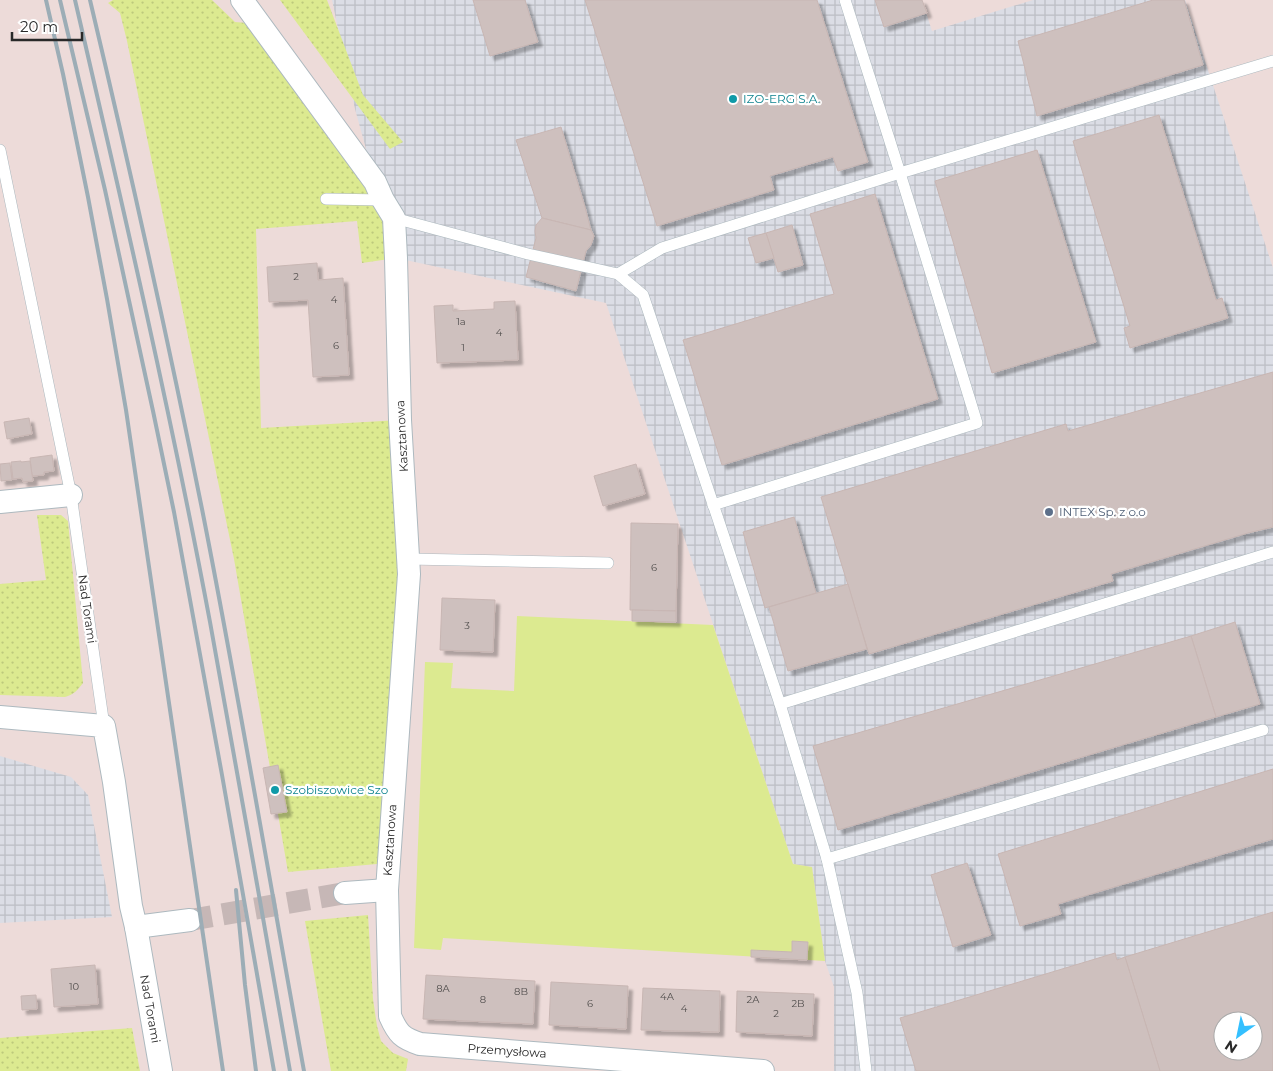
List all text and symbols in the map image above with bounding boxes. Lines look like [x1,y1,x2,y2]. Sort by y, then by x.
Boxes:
scale bar [12,10,82,42]
text: 20 m [20,17,58,36]
place label: IZO-ERG S.A. [743,91,820,106]
marker: IZO-ERG S.A. [727,93,739,105]
house number: 2 [293,270,299,283]
house number: 4 [331,293,338,306]
house number: 1a [456,315,466,328]
house number: 4 [496,326,503,339]
house number: 6 [333,339,339,352]
house number: 1 [461,341,465,354]
street label: Kasztanowa [392,400,411,472]
place label: INTEX Sp. z o.o [1059,504,1146,519]
marker: INTEX Sp. z o.o [1043,506,1055,518]
house number: 6 [651,561,657,574]
street label: Nad Torami [75,574,100,644]
house number: 3 [464,619,470,632]
place label: Szobiszowice Szo [285,782,388,797]
marker: Szobiszowice Szo [269,784,281,796]
street label: Kasztanowa [380,804,399,876]
street label: Nad Torami [137,974,164,1044]
house number: 10 [69,980,79,993]
house number: 8A [436,982,451,995]
house number: 8B [514,985,528,998]
house number: 4A [660,990,675,1003]
house number: 8 [480,993,486,1006]
house number: 2A [747,993,760,1006]
house number: 6 [587,997,593,1010]
house number: 2B [791,997,805,1010]
house number: 4 [681,1002,688,1015]
house number: 2 [773,1007,779,1020]
north arrow [1213,1011,1263,1061]
text: N [1221,1036,1241,1058]
street label: Przemysłowa [467,1040,547,1061]

